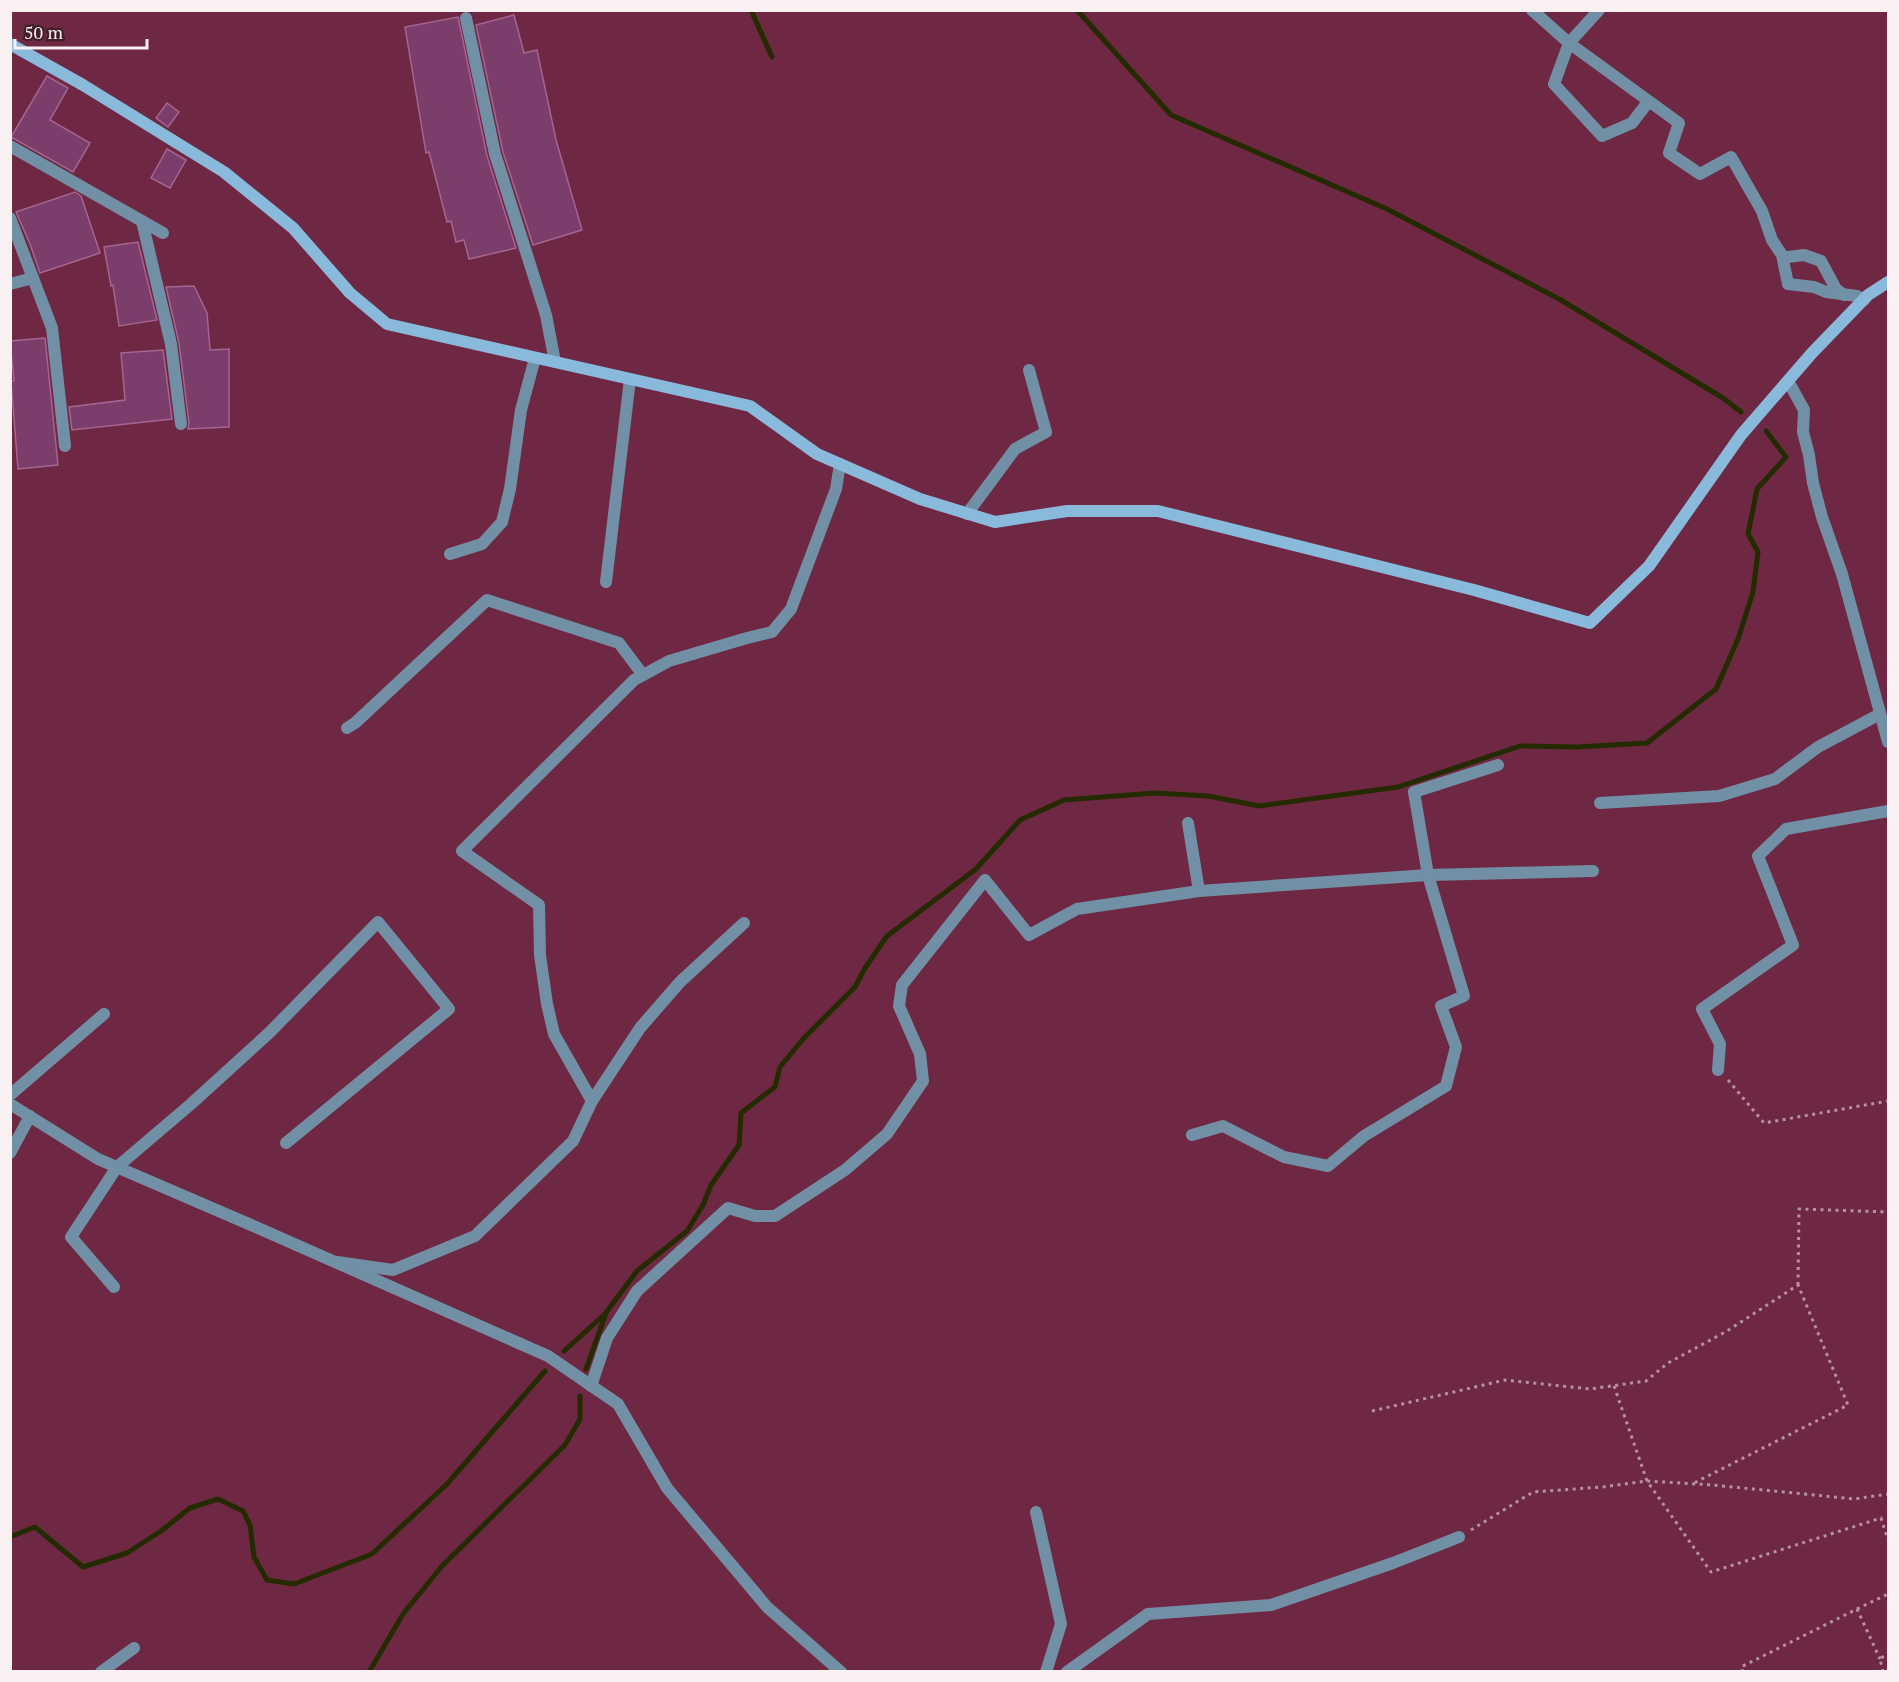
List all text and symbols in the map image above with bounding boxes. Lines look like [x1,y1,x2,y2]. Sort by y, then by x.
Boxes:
scale bar [15,12,147,50]
text: 50 m [24,20,64,44]

